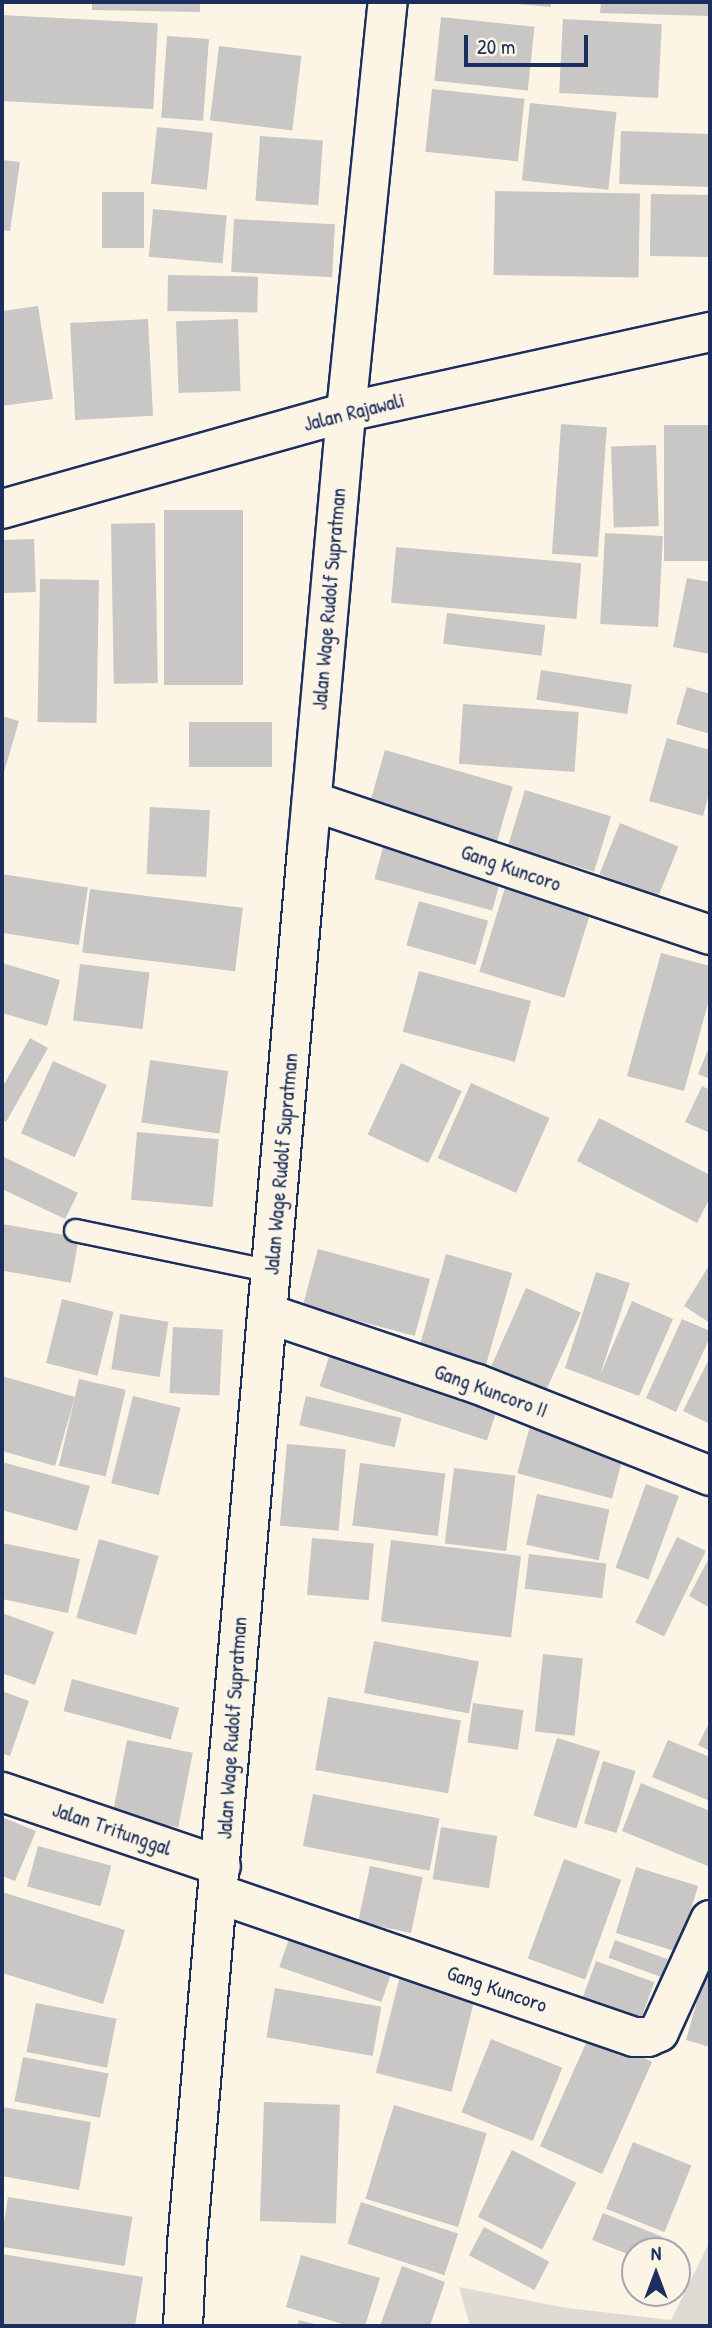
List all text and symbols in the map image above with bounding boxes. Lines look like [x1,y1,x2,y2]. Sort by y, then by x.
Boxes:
scale bar [467,21,591,65]
text: 20 m [477,32,515,61]
street label: Jalan Rajawali [301,387,407,437]
street label: Jalan Wage Rudolf Supratman [307,487,351,711]
street label: Gang Kuncoro [458,839,564,897]
street label: Jalan Wage Rudolf Supratman [259,1052,303,1276]
street label: Gang Kuncoro II [431,1359,551,1423]
street label: Jalan Wage Rudolf Supratman [212,1616,252,1840]
street label: Jalan Tritunggal [49,1797,175,1861]
street label: Gang Kuncoro [444,1960,550,2018]
north arrow [621,2237,691,2307]
text: N [651,2240,661,2266]

